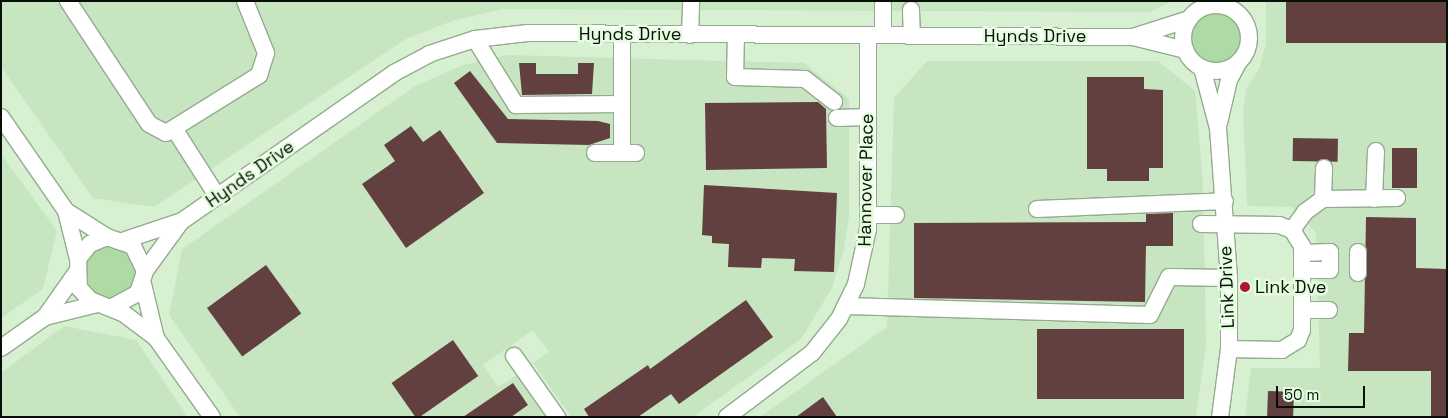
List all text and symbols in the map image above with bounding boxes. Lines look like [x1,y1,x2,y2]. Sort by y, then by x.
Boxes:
street label: Hynds Drive [579,23,681,45]
street label: Hynds Drive [984,25,1086,47]
street label: Hannover Place [854,113,878,247]
street label: Hynds Drive [202,136,298,212]
street label: Link Drive [1215,245,1239,329]
place label: Link Dve [1255,276,1327,298]
marker: Link Dve [1239,281,1251,293]
scale bar [1278,376,1367,408]
text: 50 m [1284,385,1319,404]

